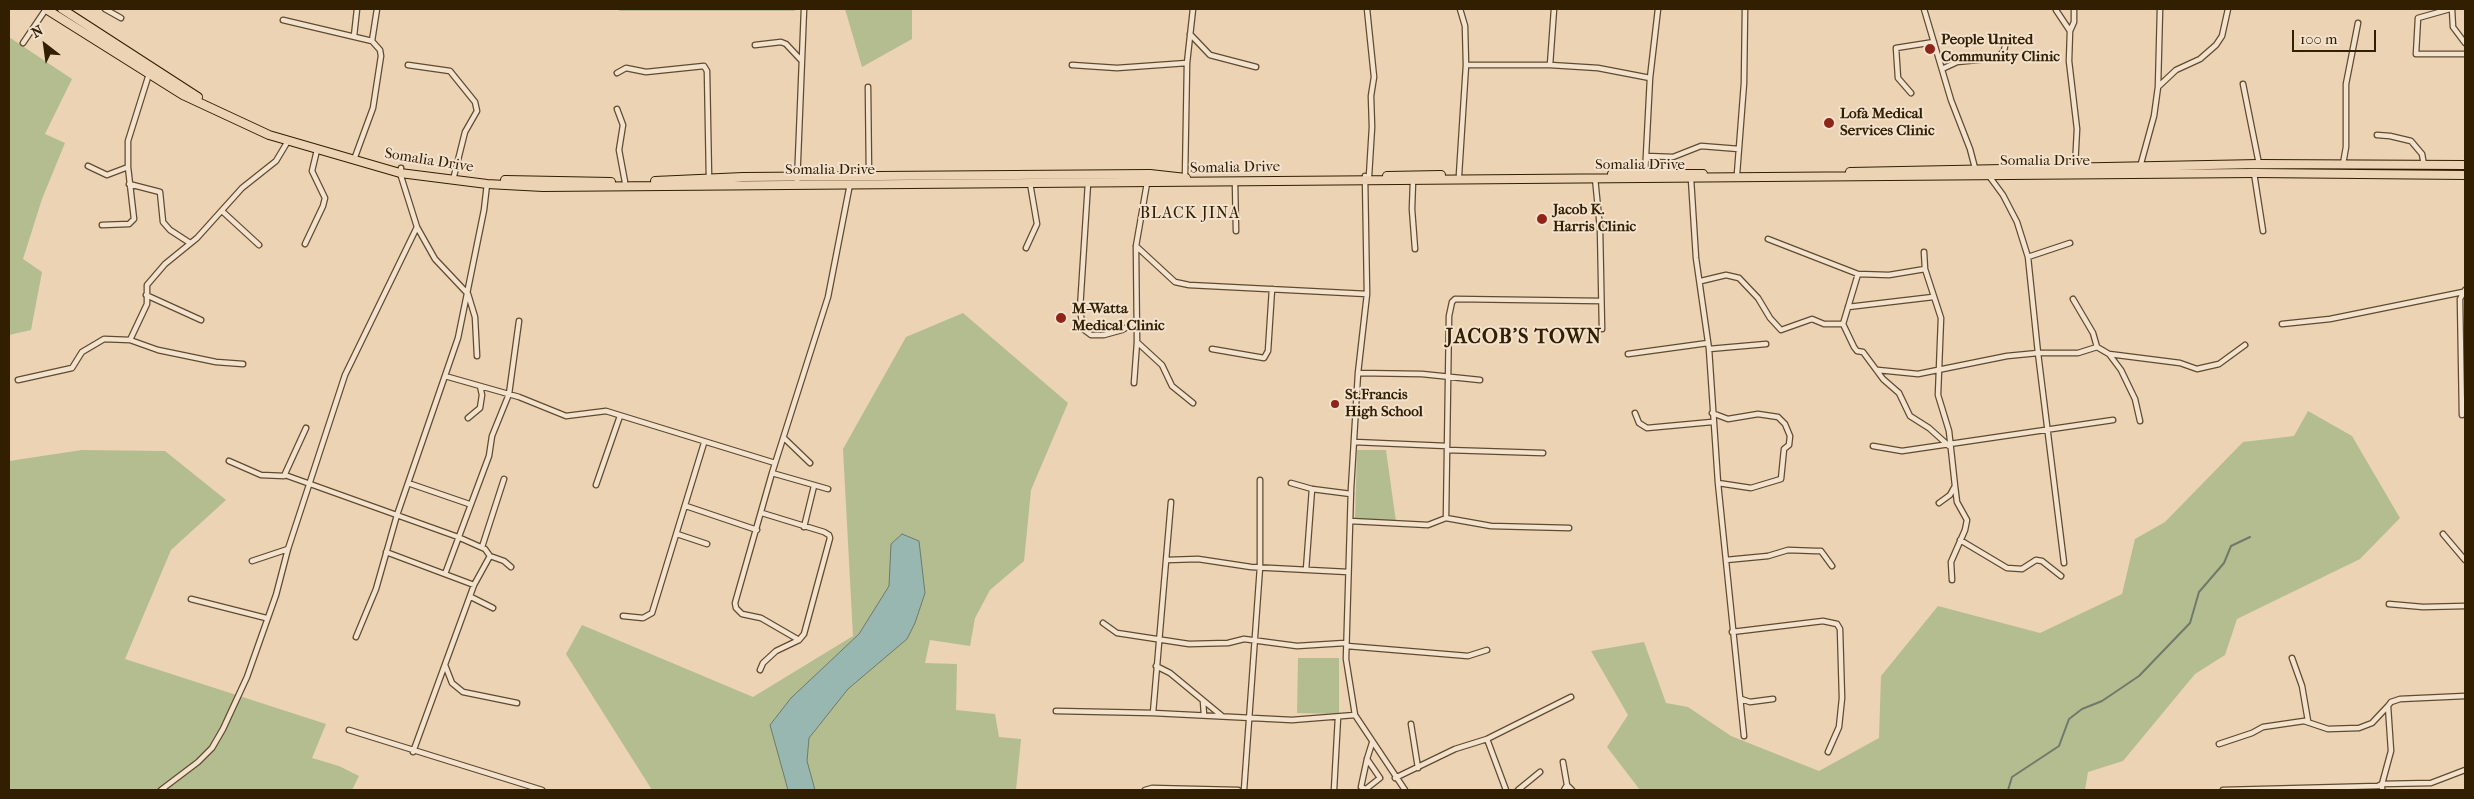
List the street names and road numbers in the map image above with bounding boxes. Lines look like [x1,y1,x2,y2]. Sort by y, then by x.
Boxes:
street label: Somalia Drive [383,145,475,177]
street label: Somalia Drive [2000,152,2090,170]
street label: Somalia Drive [1595,156,1685,174]
street label: Somalia Drive [1190,158,1280,178]
street label: Somalia Drive [785,161,875,179]

